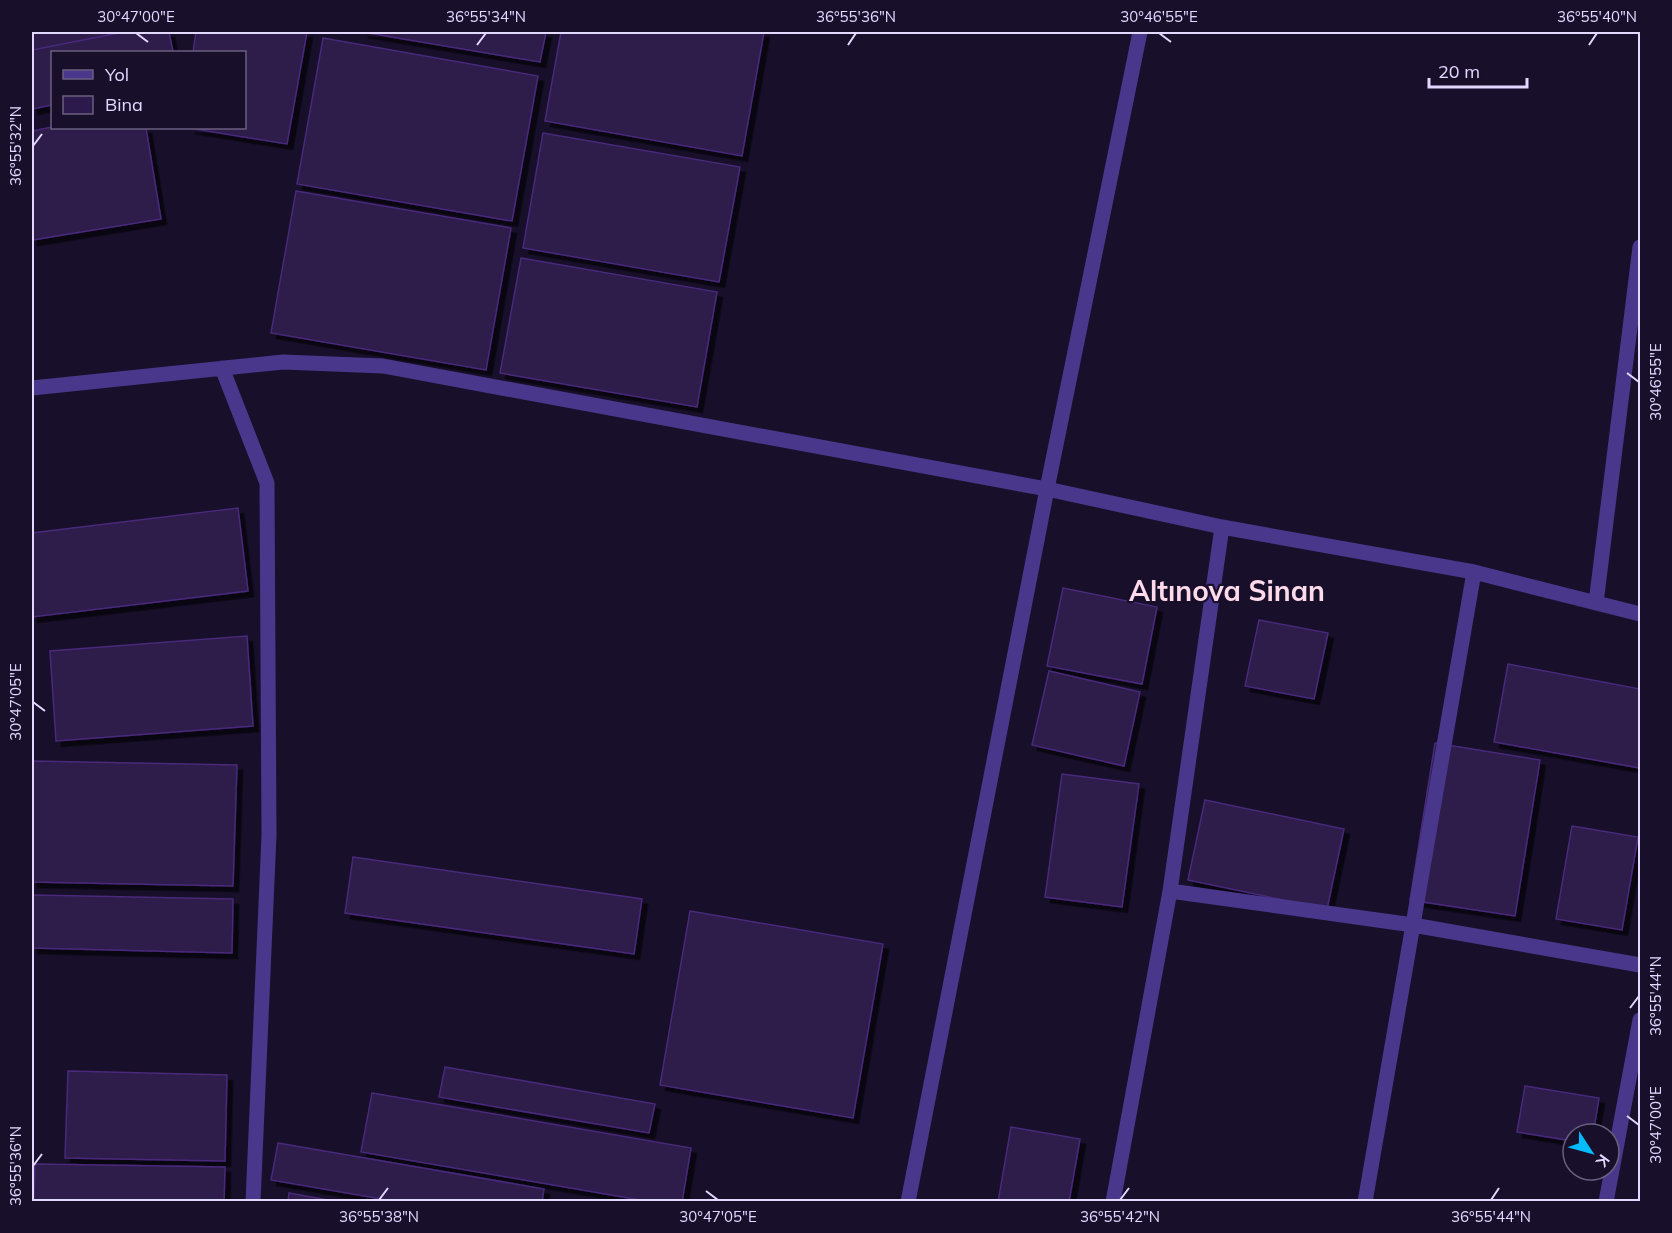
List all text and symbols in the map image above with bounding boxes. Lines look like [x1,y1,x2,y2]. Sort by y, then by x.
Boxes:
text: 30°47'00"E [97,7,175,26]
text: 36°55'34"N [446,7,526,26]
text: 36°55'36"N [816,7,896,26]
text: 30°46'55"E [1120,7,1198,26]
text: 36°55'40"N [1557,7,1637,26]
legend [51,51,246,129]
scale bar [1429,51,1526,89]
text: 20 m [1438,60,1480,83]
text: Yol [104,63,129,86]
text: Bina [105,93,143,116]
text: 36°55'32"N [6,106,25,186]
text: 30°46'55"E [1646,343,1665,421]
district label: Altınova Sinan [1129,573,1325,608]
text: 30°47'05"E [6,663,25,741]
text: 36°55'44"N [1646,956,1665,1036]
text: 30°47'00"E [1646,1086,1665,1164]
north arrow [1561,1122,1621,1182]
text: 36°55'36"N [6,1126,25,1206]
text: K [1591,1151,1614,1172]
text: 36°55'38"N [339,1207,419,1226]
text: 30°47'05"E [679,1207,757,1226]
text: 36°55'42"N [1080,1207,1160,1226]
text: 36°55'44"N [1451,1207,1531,1226]

